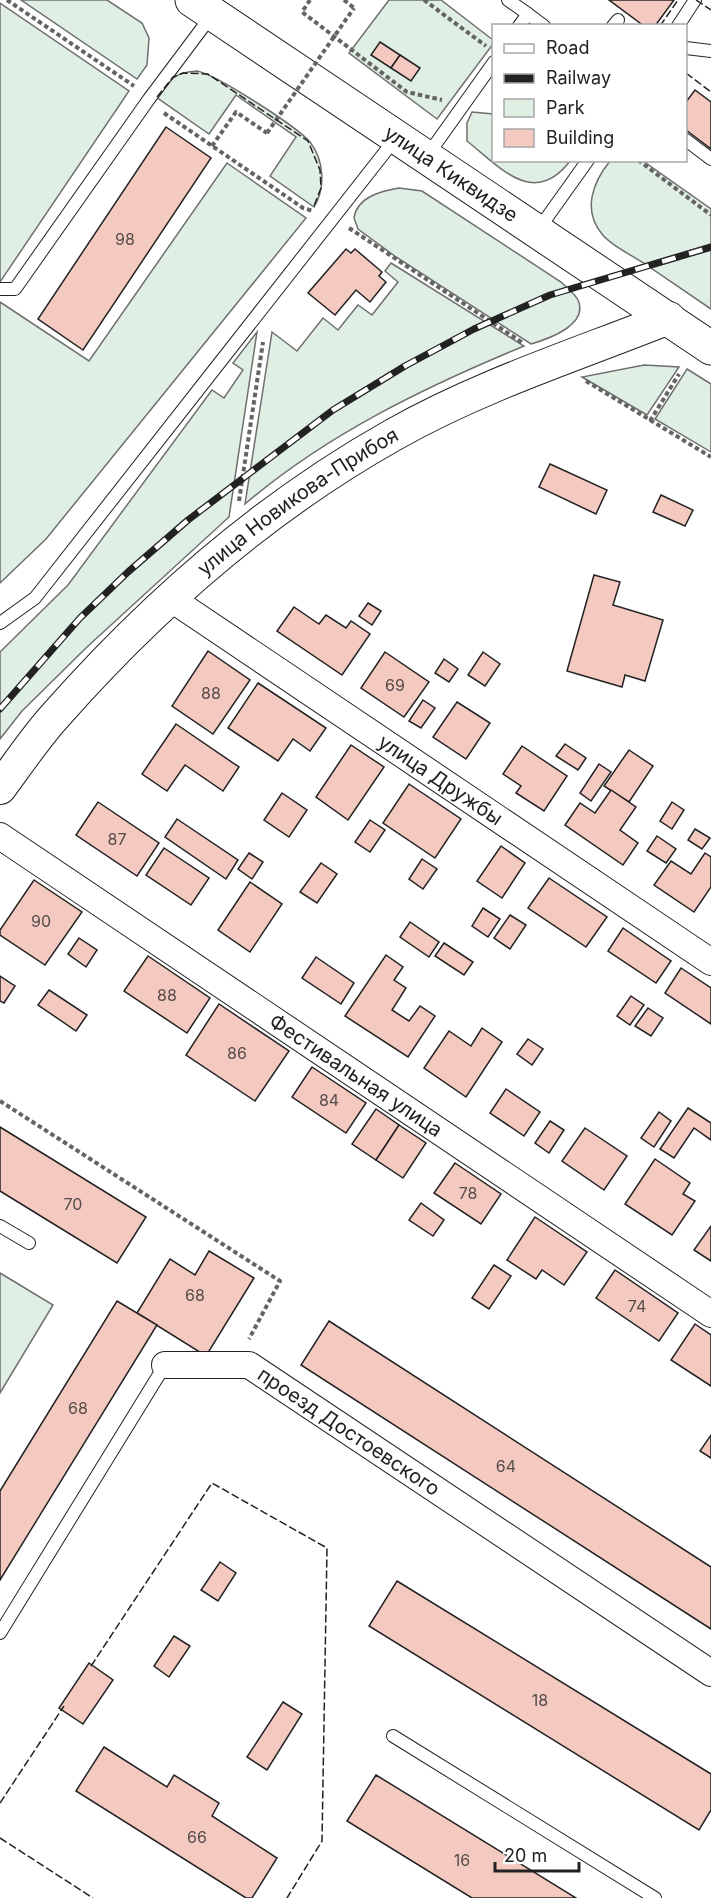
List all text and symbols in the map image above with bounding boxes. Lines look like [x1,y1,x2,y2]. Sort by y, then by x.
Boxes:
legend [492,24,687,162]
text: Road [546,37,589,58]
text: Railway [546,67,611,88]
text: Park [546,97,585,118]
street label: улица Киквидзе [380,120,523,227]
text: Building [546,127,614,148]
house number: 98 [115,229,135,249]
street label: улица Новикова-Прибоя [193,423,402,581]
house number: 69 [385,675,405,695]
house number: 88 [201,683,221,703]
street label: улица Дружбы [374,730,507,830]
house number: 87 [108,829,126,849]
house number: 90 [31,911,51,931]
house number: 88 [157,985,177,1005]
street label: Фестивальная улица [265,1009,447,1142]
house number: 86 [227,1043,247,1063]
house number: 84 [319,1090,339,1110]
house number: 78 [459,1183,477,1203]
house number: 70 [64,1194,82,1214]
house number: 68 [185,1285,205,1305]
house number: 74 [628,1296,646,1316]
street label: проезд Достоевского [253,1362,444,1501]
house number: 68 [68,1398,88,1418]
house number: 64 [496,1456,516,1476]
house number: 18 [532,1690,548,1710]
house number: 66 [187,1827,207,1847]
scale bar [495,1835,579,1873]
text: 20 m [504,1845,547,1866]
house number: 16 [454,1850,470,1870]

